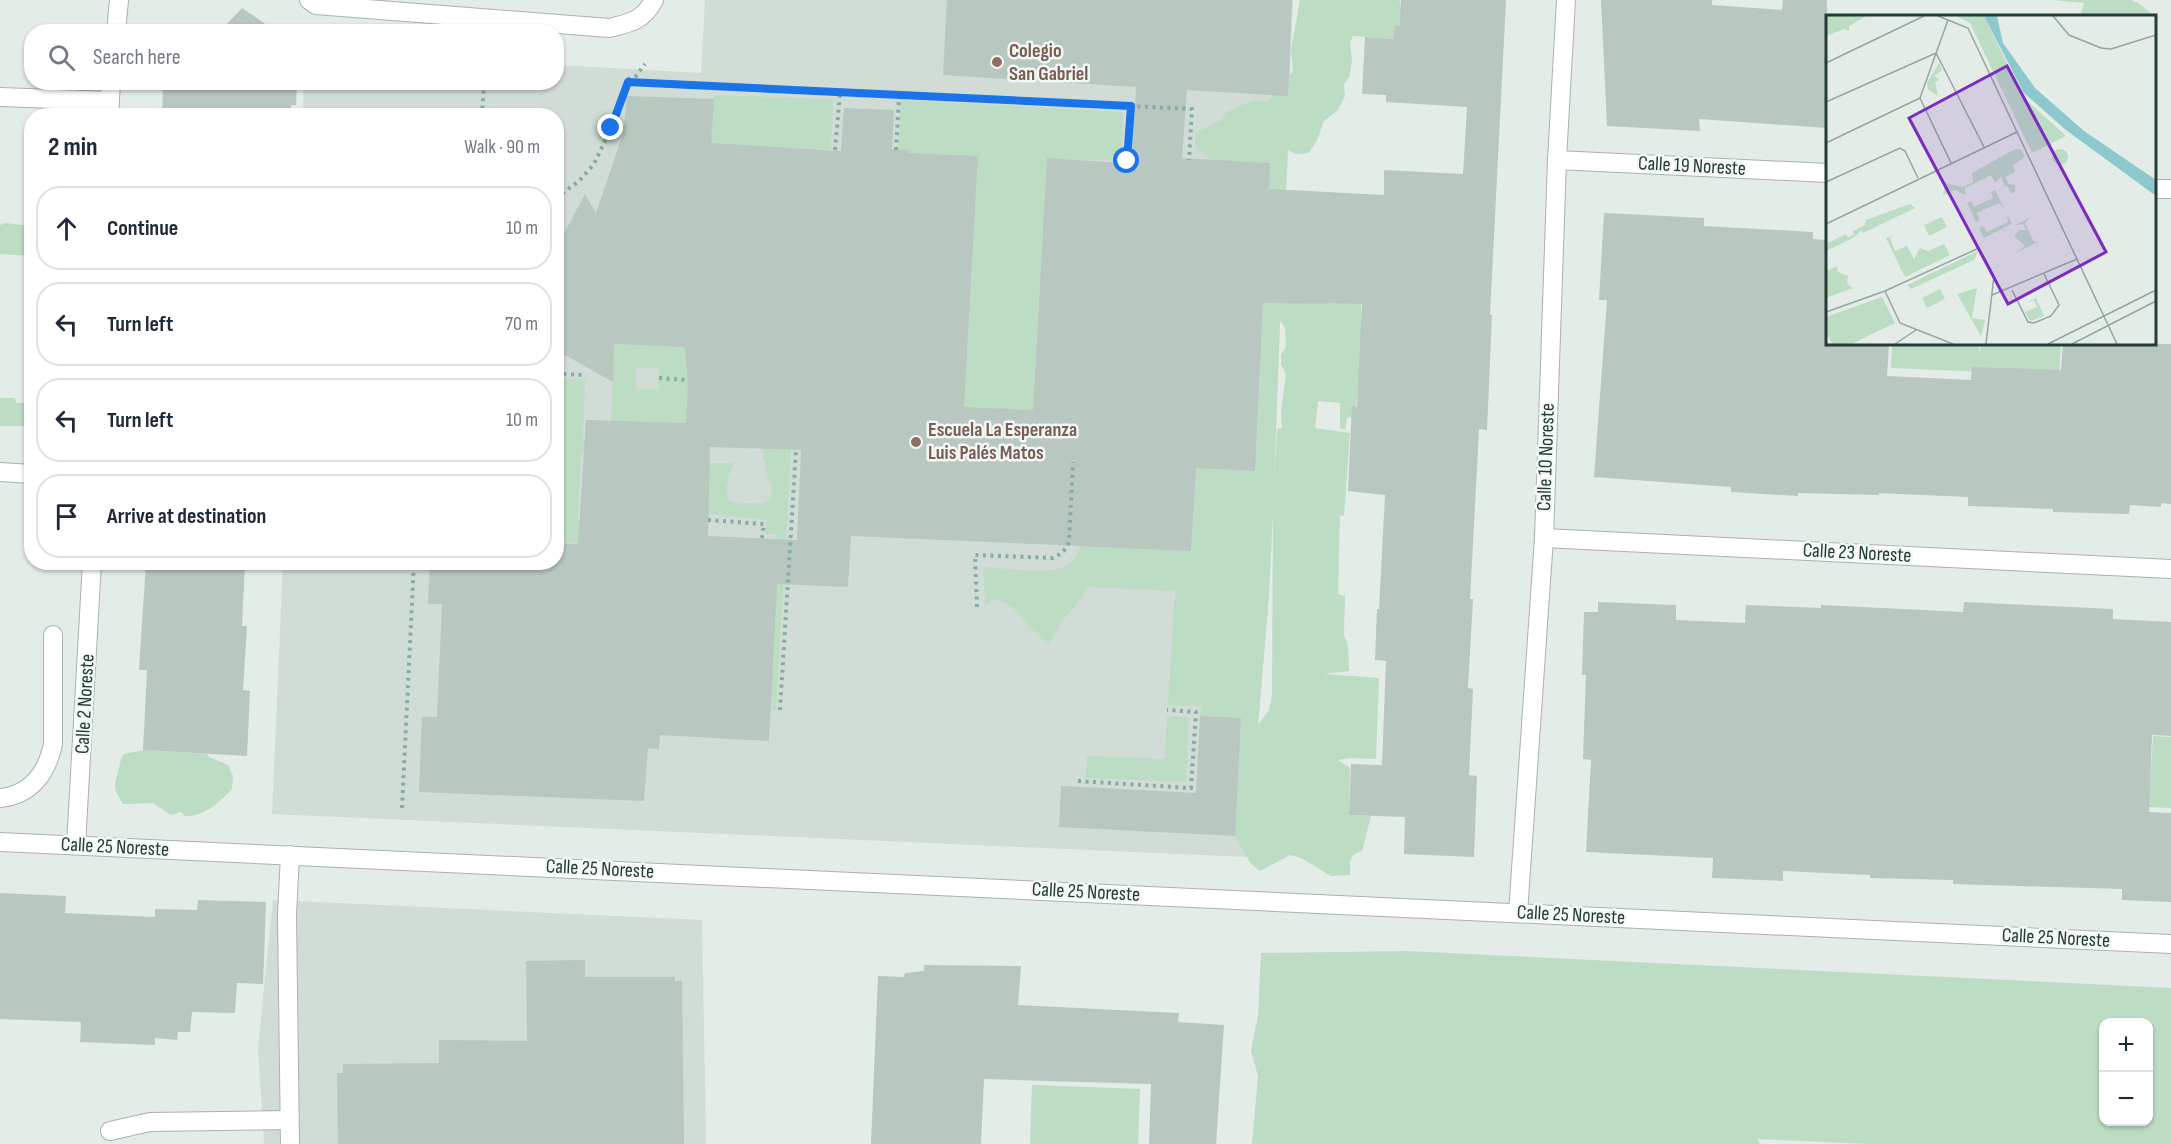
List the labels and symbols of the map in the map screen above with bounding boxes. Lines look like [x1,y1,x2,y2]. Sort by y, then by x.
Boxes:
inset map [1826,15,2156,345]
place label: Colegio San Gabriel [1009,39,1088,86]
marker: Colegio San Gabriel [990,55,1004,69]
route end [597,114,623,140]
route start [1113,147,1139,173]
street label: Calle 19 Noreste [1638,151,1746,181]
street label: Calle 10 Noreste [1532,403,1560,511]
place label: Escuela La Esperanza Luis Palés Matos [928,418,1077,465]
marker: Escuela La Esperanza Luis Palés Matos [909,435,923,449]
street label: Calle 23 Noreste [1802,538,1912,568]
street label: Calle 2 Noreste [70,653,100,755]
street label: Calle 25 Noreste [60,832,170,862]
street label: Calle 25 Noreste [545,854,655,884]
street label: Calle 25 Noreste [1031,877,1141,907]
street label: Calle 25 Noreste [1516,900,1626,930]
street label: Calle 25 Noreste [2001,923,2111,953]

